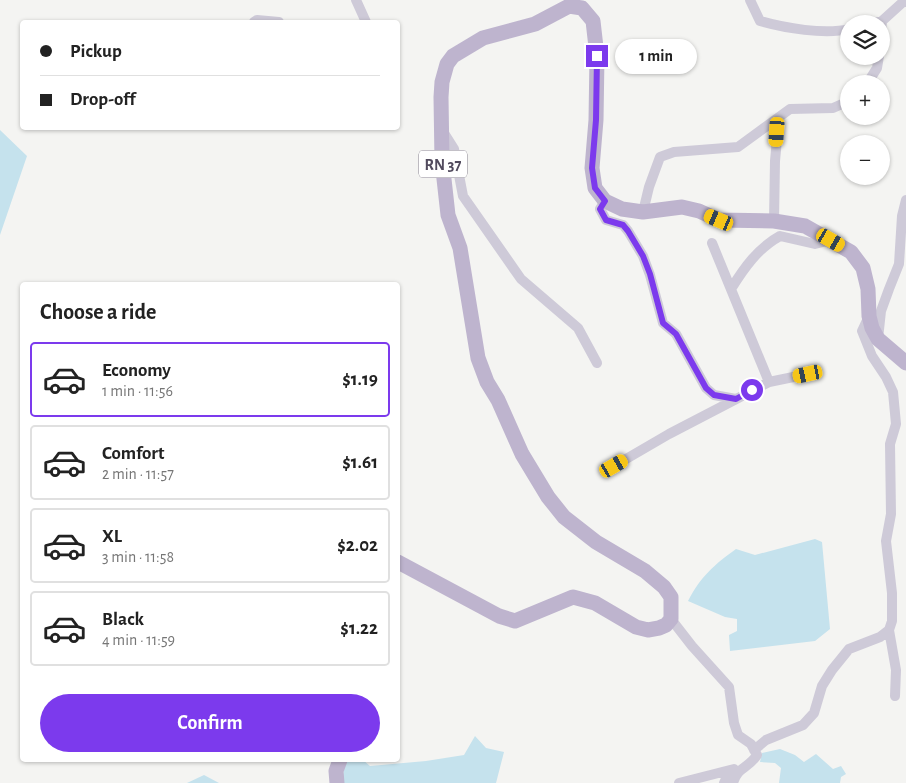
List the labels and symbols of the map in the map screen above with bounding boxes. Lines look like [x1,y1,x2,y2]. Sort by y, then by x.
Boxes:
callout: 1 min [614,38,697,74]
route end [586,45,608,67]
car [768,117,785,147]
road number: RN 37 [419,150,467,178]
car [702,207,735,233]
car [814,226,847,254]
car [791,364,824,384]
route start [741,379,763,401]
car [597,452,630,480]

